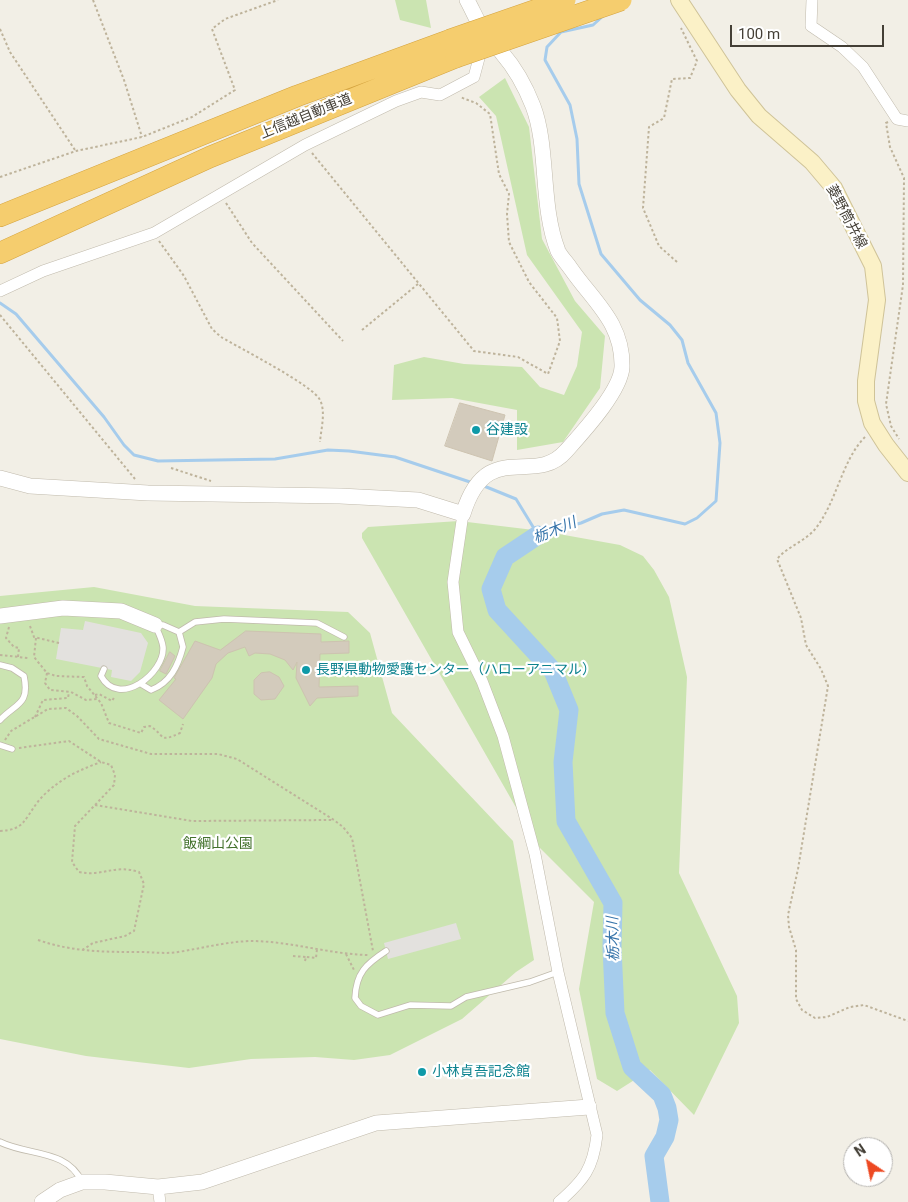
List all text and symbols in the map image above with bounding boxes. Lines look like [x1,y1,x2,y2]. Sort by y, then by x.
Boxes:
scale bar [733,15,887,47]
text: 100 m [738,25,780,43]
street label: 上信越自動車道 [257,91,355,143]
street label: 菱野筒井線 [822,182,870,252]
place label: 谷建設 [486,422,528,438]
marker: 谷建設 [470,424,482,436]
water label: 栃木川 [531,514,579,548]
place label: 長野県動物愛護センター（ハローアニマル） [316,662,596,678]
marker: 長野県動物愛護センター（ハローアニマル） [300,664,312,676]
park label: 飯綱山公園 [183,836,253,852]
water label: 栃木川 [605,916,623,962]
place label: 小林貞吾記念館 [432,1064,530,1080]
marker: 小林貞吾記念館 [416,1066,428,1078]
north arrow [843,1137,893,1187]
text: N [852,1141,869,1160]

